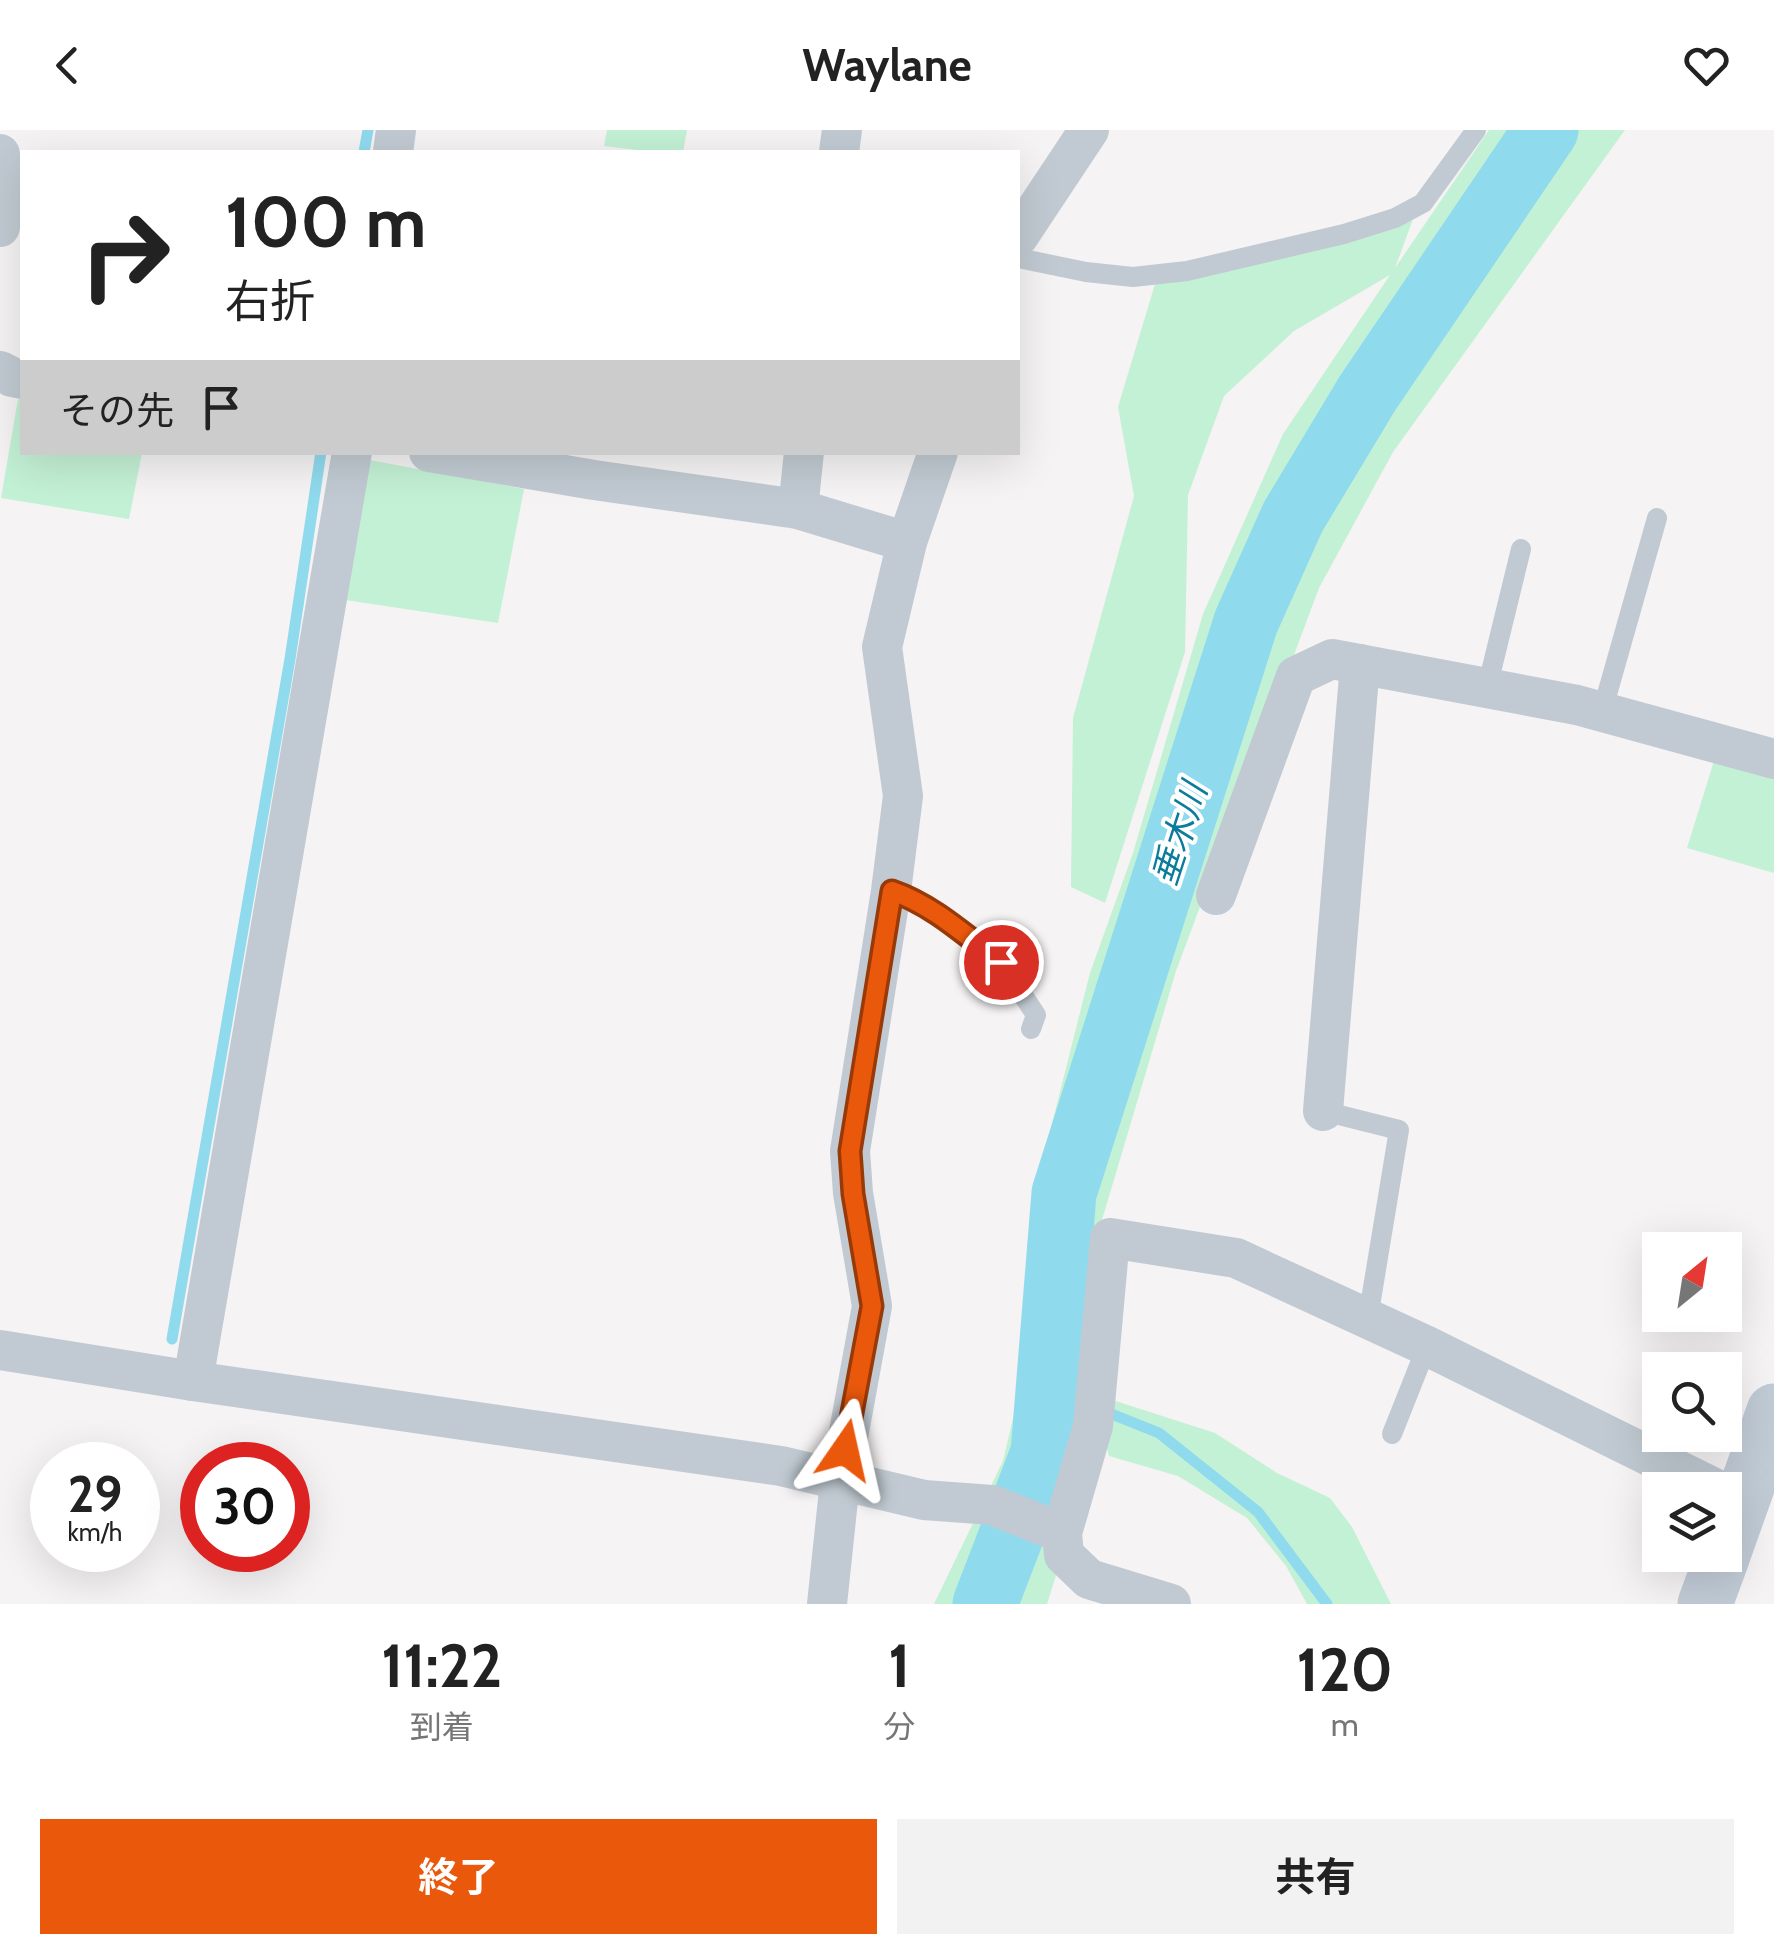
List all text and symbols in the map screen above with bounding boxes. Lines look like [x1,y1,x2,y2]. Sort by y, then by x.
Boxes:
icon: back [40,38,95,93]
text: Waylane [802,38,972,92]
icon: heart [1679,38,1734,93]
text: 100 m [225,179,426,265]
icon: right [60,190,190,320]
text: 右折 [225,274,315,328]
icon: arrive [194,380,249,435]
text: その先 [60,387,174,434]
water label: 垂木川 [1142,774,1217,891]
pin [959,920,1044,1005]
icon: arrive [974,935,1029,990]
north arrow [1642,1232,1742,1332]
map controls [1642,1232,1742,1572]
button: search [1642,1352,1742,1452]
position arrow [793,1398,897,1502]
speed limit sign: 30 [180,1442,310,1572]
text: 29 [68,1464,122,1525]
button: layers [1642,1472,1742,1572]
text: km/h [68,1517,122,1547]
text: 11:22 [381,1629,502,1702]
text: 1 [888,1629,910,1702]
text: 120 [1297,1633,1393,1706]
text: m [1331,1705,1359,1744]
text: 到着 [410,1707,474,1746]
text: 分 [883,1707,915,1746]
button: 終了 [40,1819,877,1934]
button: 共有 [897,1819,1734,1934]

